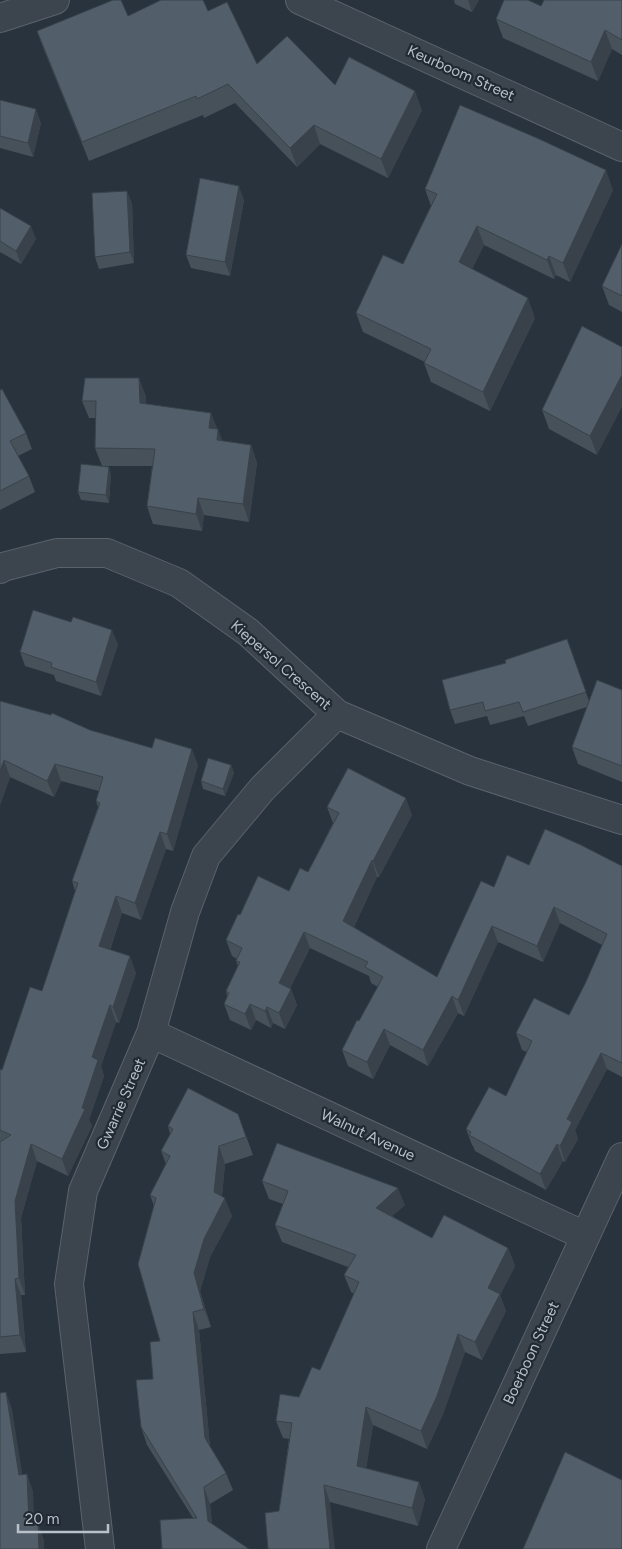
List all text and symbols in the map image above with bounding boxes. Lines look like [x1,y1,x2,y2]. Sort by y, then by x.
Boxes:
street label: Keurboom Street [405,41,518,105]
street label: Kiepersol Crescent [227,617,335,714]
street label: Gwarrie Street [93,1055,149,1152]
street label: Walnut Avenue [318,1105,418,1165]
street label: Boerboon Street [499,1298,563,1407]
scale bar [18,1502,108,1534]
text: 20 m [25,1510,59,1528]

